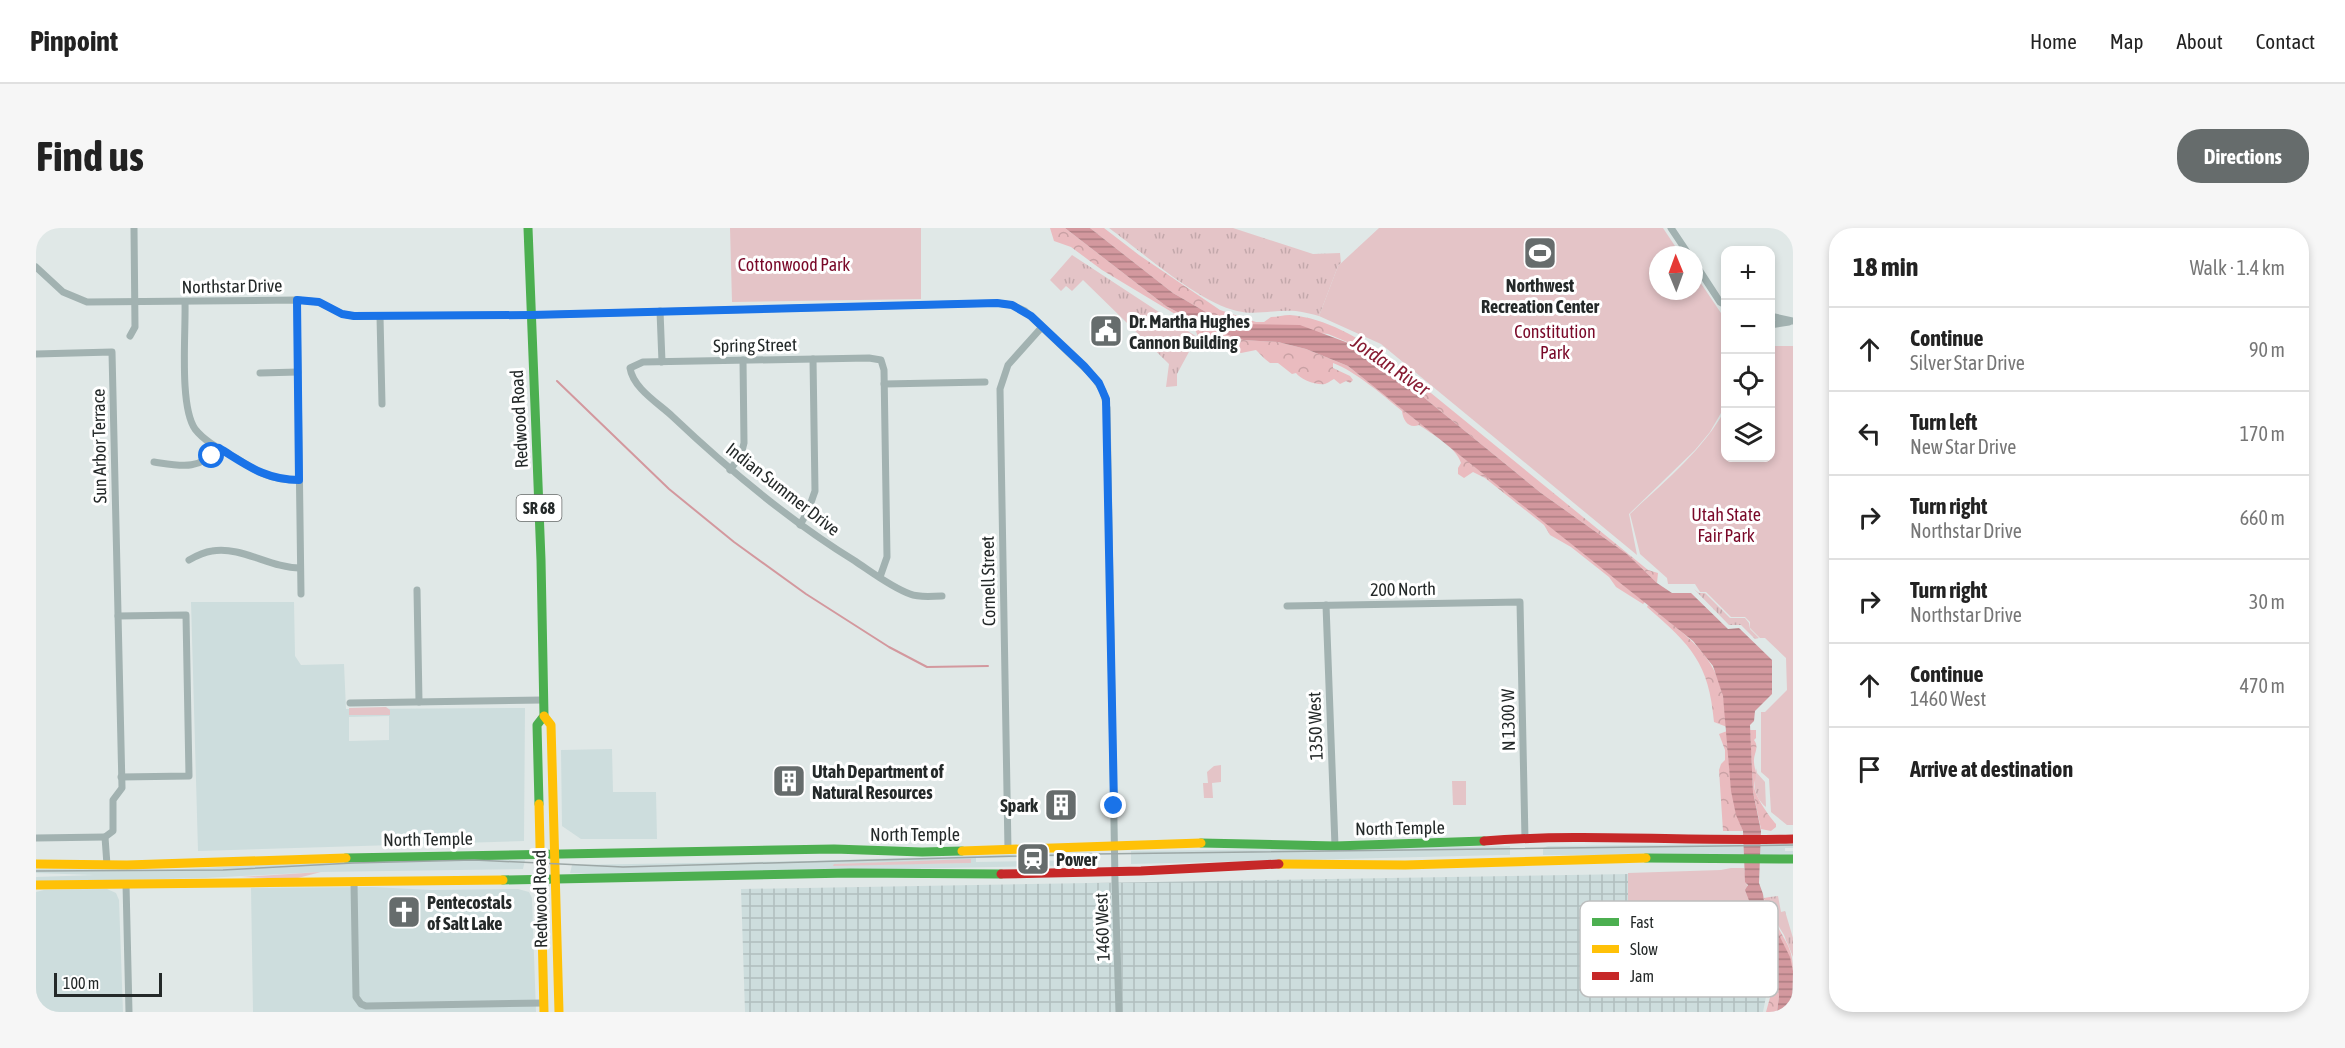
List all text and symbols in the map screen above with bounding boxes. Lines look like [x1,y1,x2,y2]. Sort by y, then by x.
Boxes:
text: Pinpoint [30,25,118,57]
text: Home [2030,29,2077,53]
text: Map [2110,29,2144,53]
text: About [2177,29,2223,53]
text: Contact [2256,29,2315,53]
button: Directions [2177,129,2309,183]
text: Find us [36,132,144,180]
sports icon: Northwest Recreation Center [1522,235,1558,271]
north arrow [1649,246,1703,300]
map controls [1721,246,1775,462]
button: + [1721,246,1775,300]
text: 18 min [1853,252,1918,282]
park label: Cottonwood Park [738,254,850,275]
text: Walk · 1.4 km [2190,256,2285,279]
street label: Northstar Drive [181,275,283,297]
place label: Northwest Recreation Center [1481,275,1600,317]
button: − [1721,300,1775,354]
place label: Dr. Martha Hughes Cannon Building [1129,311,1250,353]
public building icon: Dr. Martha Hughes Cannon Building [1088,313,1124,349]
park label: Constitution Park [1514,321,1596,363]
text: Continue [1910,325,1984,351]
water label: Jordan River [1347,329,1435,401]
icon: ahead [1853,333,1886,366]
street label: Spring Street [713,334,797,356]
text: 90 m [2249,338,2285,361]
text: Silver Star Drive [1910,351,2025,374]
button: locate [1721,354,1775,408]
street label: Redwood Road [506,369,532,469]
street label: Sun Arbor Terrace [87,388,111,504]
button: layers [1721,408,1775,462]
text: Turn left [1910,409,1977,435]
icon: left [1853,417,1886,450]
text: 170 m [2240,422,2285,445]
text: New Star Drive [1910,435,2016,458]
street label: Indian Summer Drive [722,438,844,540]
route start [198,442,224,468]
text: Turn right [1910,493,1987,519]
road number: SR 68 [516,495,562,521]
icon: right [1853,501,1886,534]
park label: Utah State Fair Park [1691,504,1761,546]
text: 660 m [2240,506,2285,529]
text: Northstar Drive [1910,519,2022,542]
street label: Cornell Street [977,536,999,626]
text: Turn right [1910,577,1987,603]
street label: 200 North [1370,578,1436,600]
icon: right [1853,585,1886,618]
text: 30 m [2249,590,2285,613]
text: Northstar Drive [1910,603,2022,626]
text: Continue [1910,661,1984,687]
icon: ahead [1853,669,1886,702]
text: 470 m [2240,674,2285,697]
text: 1460 West [1910,687,1986,710]
street label: N 1300 W [1497,689,1519,751]
street label: 1350 West [1303,691,1327,761]
icon: arrive [1853,753,1886,786]
text: Arrive at destination [1910,756,2073,782]
place label: Utah Department of Natural Resources [812,761,945,803]
building icon: Utah Department of Natural Resources [771,763,807,799]
building icon: Spark [1043,787,1079,823]
route end [1100,792,1126,818]
place label: Spark [1000,795,1039,816]
street label: North Temple [1355,817,1445,839]
street label: North Temple [870,824,960,845]
street label: North Temple [383,828,473,850]
station icon: Power [1015,841,1051,877]
place label: Power [1056,849,1098,870]
street label: Redwood Road [529,850,551,948]
place label: Pentecostals of Salt Lake [427,892,512,934]
street label: 1460 West [1090,892,1114,962]
church icon: Pentecostals of Salt Lake [386,894,422,930]
legend [1580,901,1778,997]
text: Fast [1630,913,1654,931]
text: Slow [1630,940,1658,958]
text: Jam [1630,967,1654,985]
scale bar [54,970,162,998]
text: 100 m [63,974,99,992]

